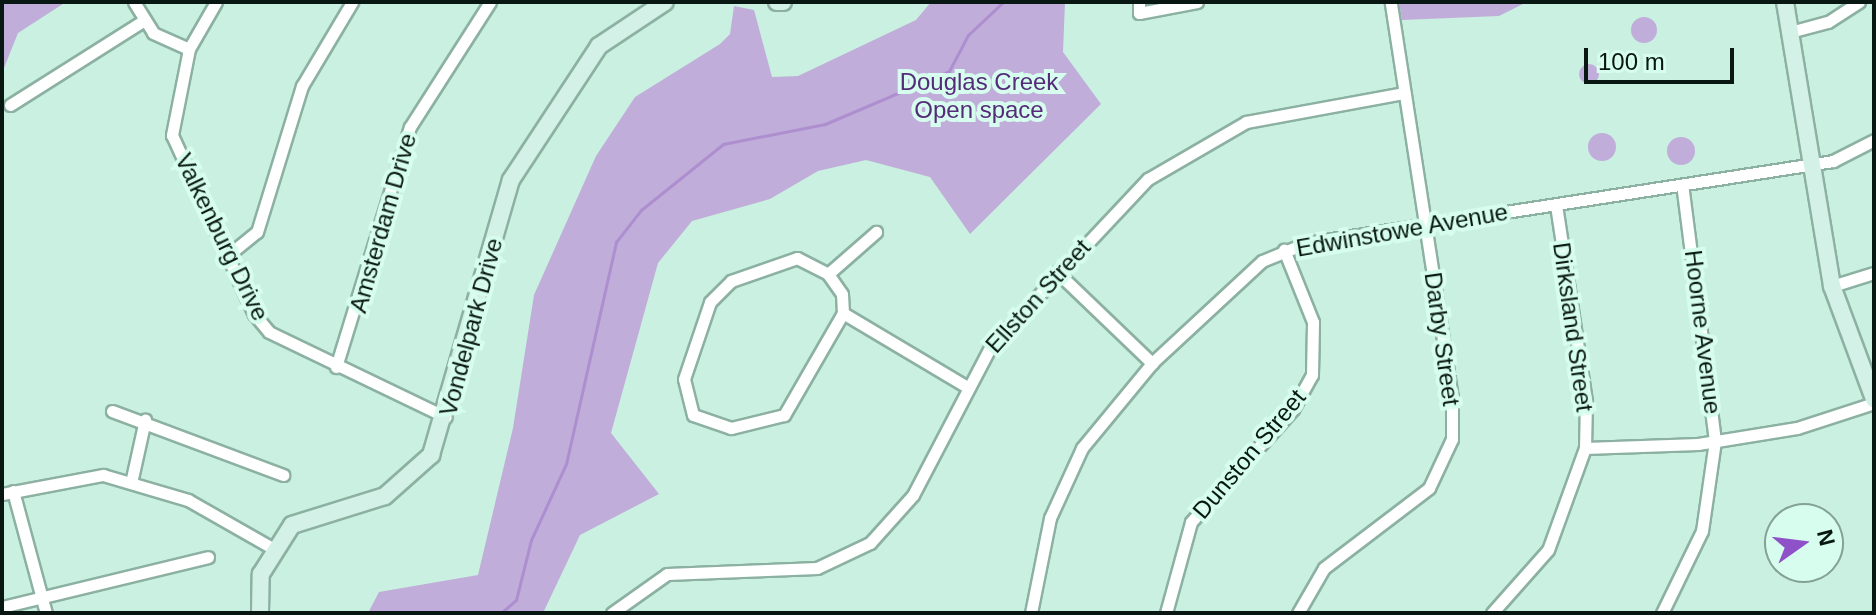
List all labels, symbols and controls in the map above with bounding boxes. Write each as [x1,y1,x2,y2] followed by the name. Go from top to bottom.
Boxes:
[1588,32,1738,82] scale bar
[1598,48,1665,75] text: 100 m
[900,68,1058,124] park label: Douglas Creek Open space
[344,130,422,316] street label: Amsterdam Drive
[169,149,275,325] street label: Valkenburg Drive
[1293,197,1511,263] street label: Edwinstowe Avenue
[980,233,1096,359] street label: Ellston Street
[433,235,509,419] street label: Vondelpark Drive
[1547,240,1599,414] street label: Dirksland Street
[1679,248,1727,416] street label: Hoorne Avenue
[1418,270,1466,408] street label: Darby Street
[1187,383,1311,525] street label: Dunston Street
[1764,503,1844,583] north arrow
[1812,527,1840,548] text: N

